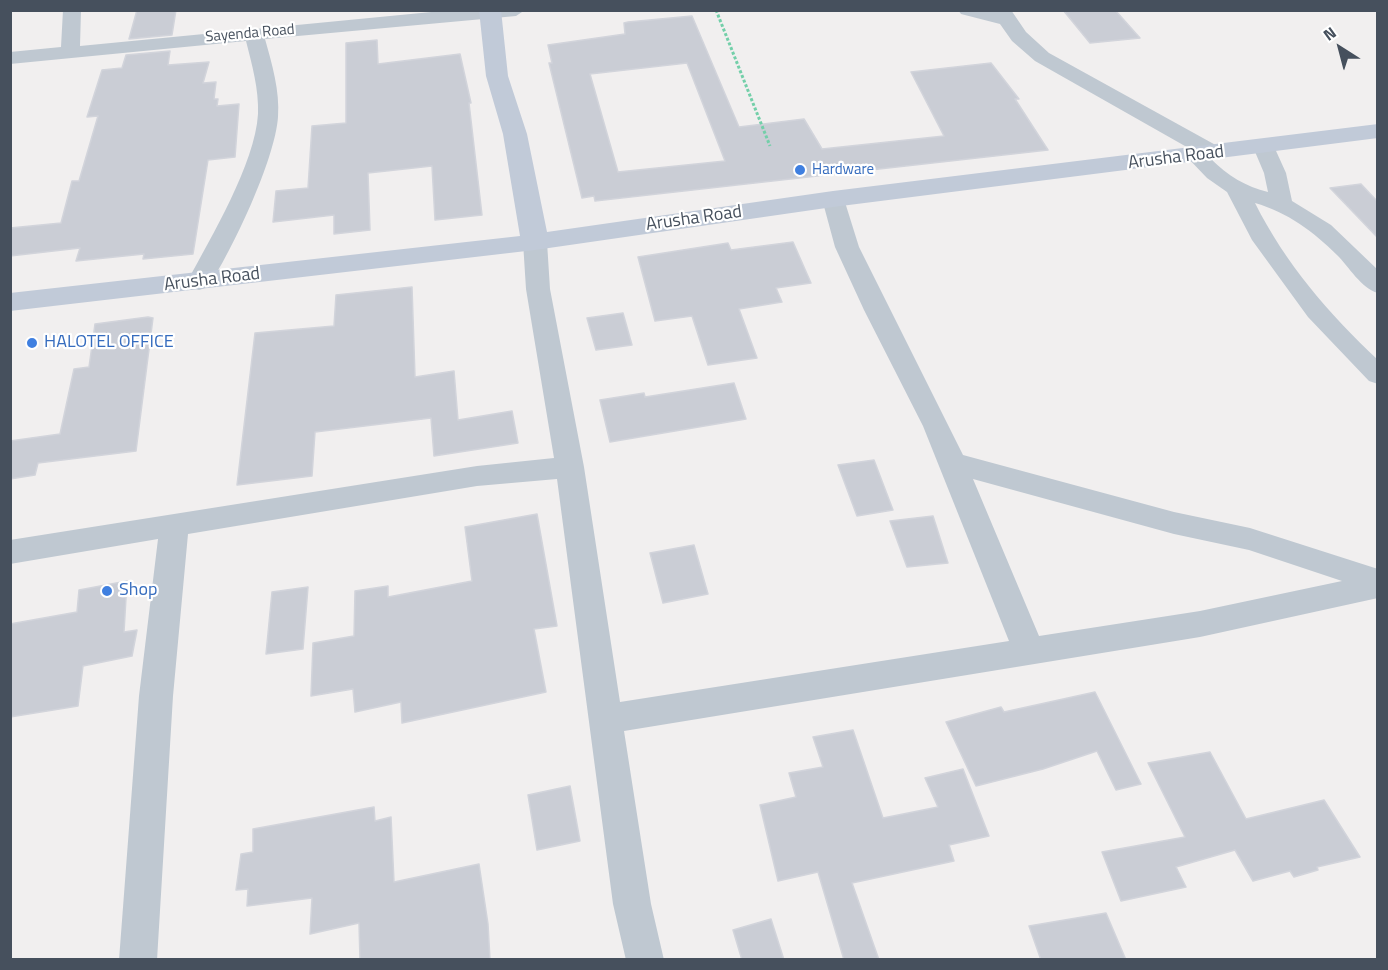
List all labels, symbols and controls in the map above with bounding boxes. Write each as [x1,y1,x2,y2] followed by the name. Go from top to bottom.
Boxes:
[1310,18,1370,78] north arrow
[1318,20,1341,46] text: N
[205,21,295,47] street label: Sayenda Road
[1127,141,1225,175] street label: Arusha Road
[812,161,874,179] place label: Hardware
[793,163,807,177] marker: Hardware
[645,202,743,236] street label: Arusha Road
[163,263,261,297] street label: Arusha Road
[44,332,174,354] place label: HALOTEL OFFICE
[25,336,39,350] marker: HALOTEL OFFICE
[119,580,157,602] place label: Shop
[100,584,114,598] marker: Shop

